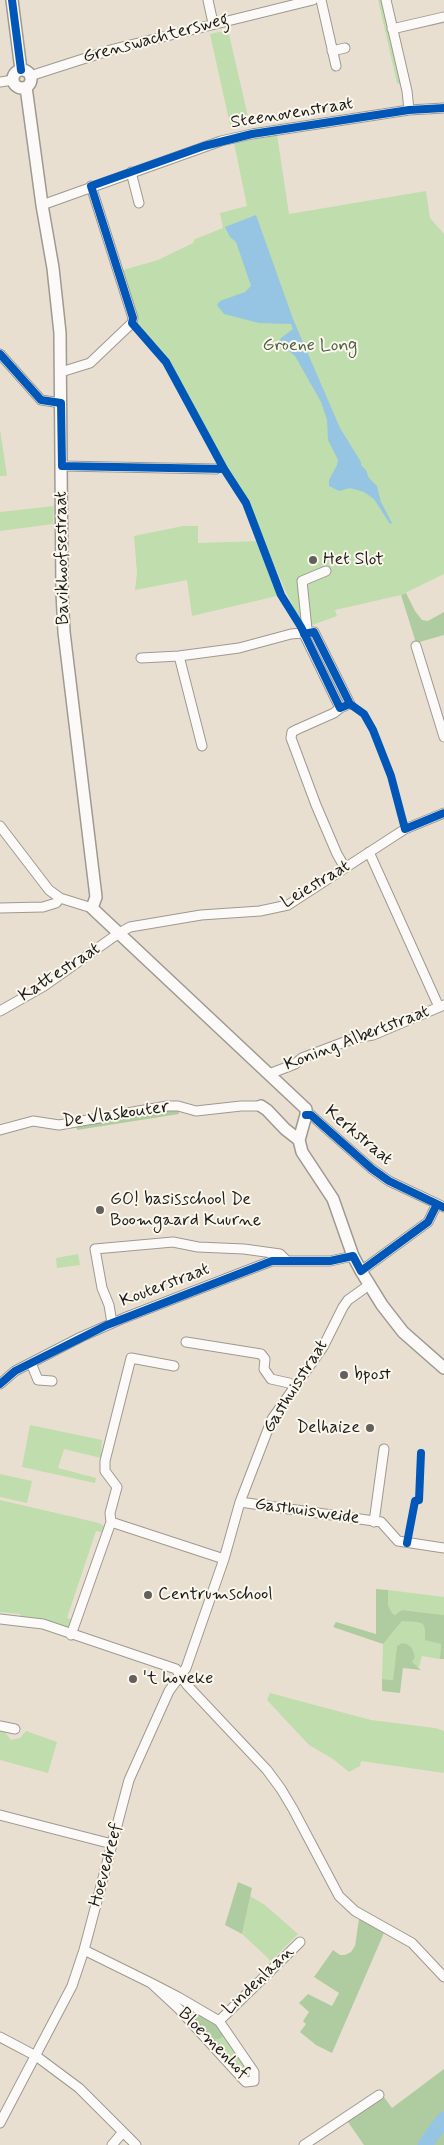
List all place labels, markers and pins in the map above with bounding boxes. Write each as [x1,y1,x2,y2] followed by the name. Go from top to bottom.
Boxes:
[323,549,384,571] place label: Het Slot
[307,554,319,566] marker: Het Slot
[110,1189,261,1232] place label: GO! basisschool De Boomgaard Kuurne
[94,1204,106,1216] marker: GO! basisschool De Boomgaard Kuurne
[354,1364,391,1386] place label: bpost
[338,1369,350,1381] marker: bpost
[296,1417,360,1439] place label: Delhaize
[364,1422,376,1434] marker: Delhaize
[158,1584,273,1606] place label: Centrumschool
[142,1589,154,1601] marker: Centrumschool
[143,1668,213,1690] place label: 't hoveke
[127,1673,139,1685] marker: 't hoveke

